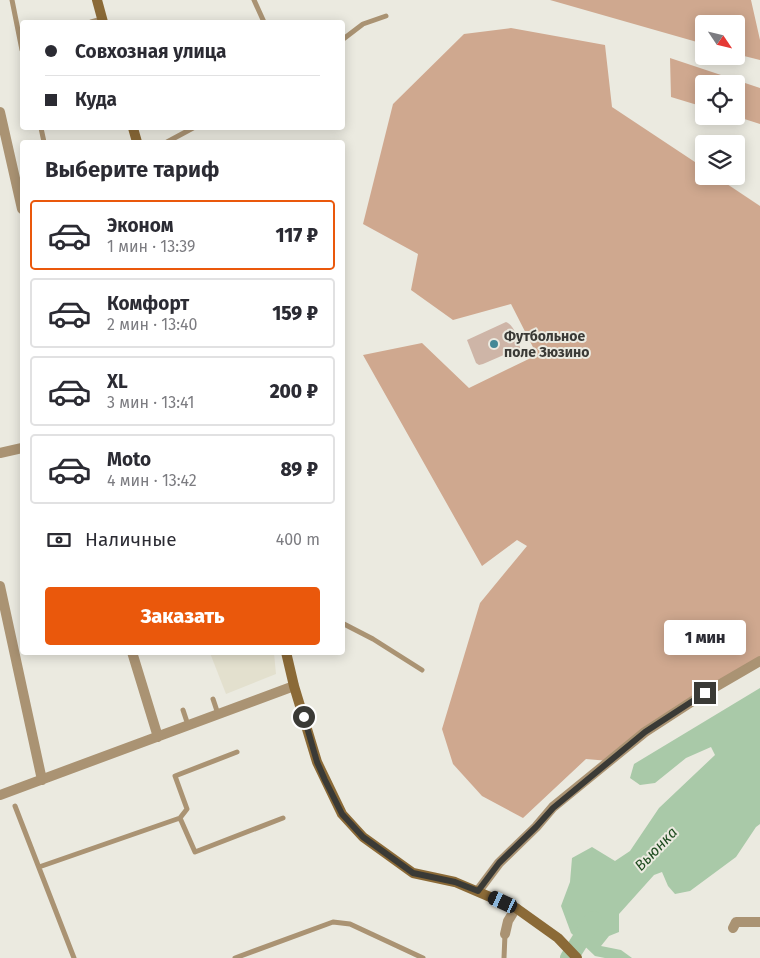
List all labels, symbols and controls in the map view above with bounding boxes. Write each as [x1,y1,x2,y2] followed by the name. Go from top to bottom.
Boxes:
[695,15,745,65] north arrow
[695,15,745,185] map controls
[75,40,226,63] text: Совхозная улица
[695,75,745,125] button: locate
[75,88,117,111] text: Куда
[695,135,745,185] button: layers
[45,156,220,183] text: Выберите тариф
[47,213,92,258] icon: car
[107,214,174,237] text: Эконом
[276,224,318,247] text: 117 ₽
[107,237,195,256] text: 1 мин · 13:39
[47,291,92,336] icon: car
[107,292,189,315] text: Комфорт
[272,302,318,325] text: 159 ₽
[107,315,197,334] text: 2 мин · 13:40
[504,328,589,361] place label: Футбольное поле Зюзино
[488,338,500,350] marker: Футбольное поле Зюзино
[47,369,92,414] icon: car
[107,370,128,393] text: XL
[270,380,318,403] text: 200 ₽
[107,393,195,412] text: 3 мин · 13:41
[47,447,92,492] icon: car
[107,448,151,471] text: Moto
[280,458,318,481] text: 89 ₽
[107,471,197,490] text: 4 мин · 13:42
[45,526,73,554] icon: cash
[85,528,177,551] text: Наличные
[276,530,320,549] text: 400 m
[45,587,320,645] button: Заказать
[664,620,746,656] callout: 1 мин
[685,628,725,647] text: 1 мин
[694,682,716,704] route end
[293,706,315,728] route start
[631,823,681,875] water label: Вьюнка
[486,889,519,915] car

